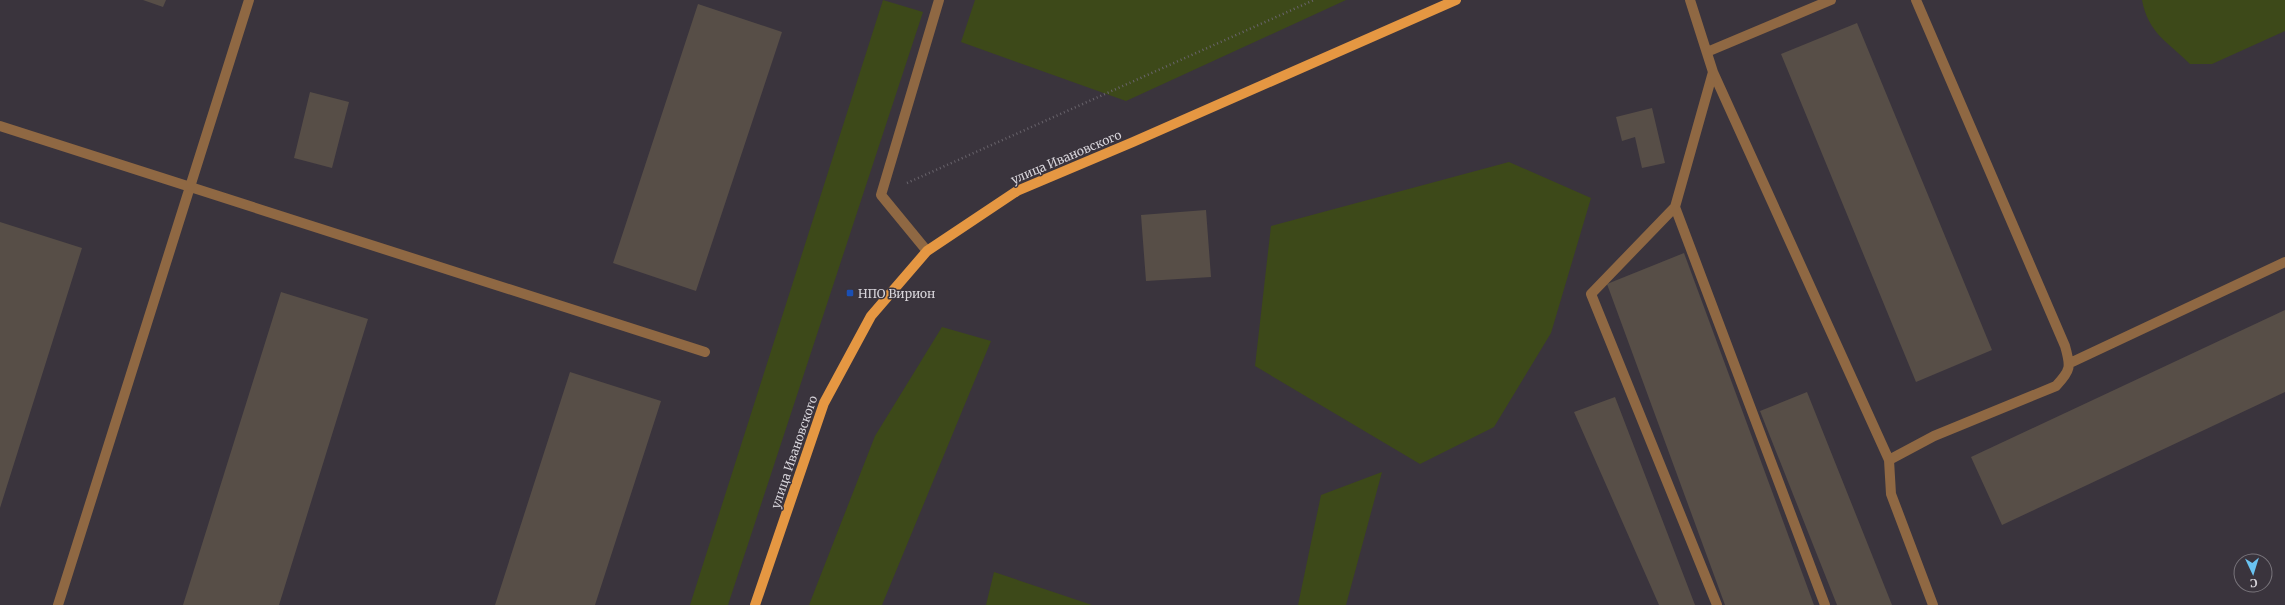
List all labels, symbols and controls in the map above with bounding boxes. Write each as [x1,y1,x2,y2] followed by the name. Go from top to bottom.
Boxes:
[1008,127,1124,187] street label: улица Ивановского
[858,286,935,301] place label: НПО Вирион
[845,288,855,298] marker: НПО Вирион
[768,393,820,511] street label: улица Ивановского
[2233,553,2273,593] north arrow
[2250,576,2258,590] text: С

